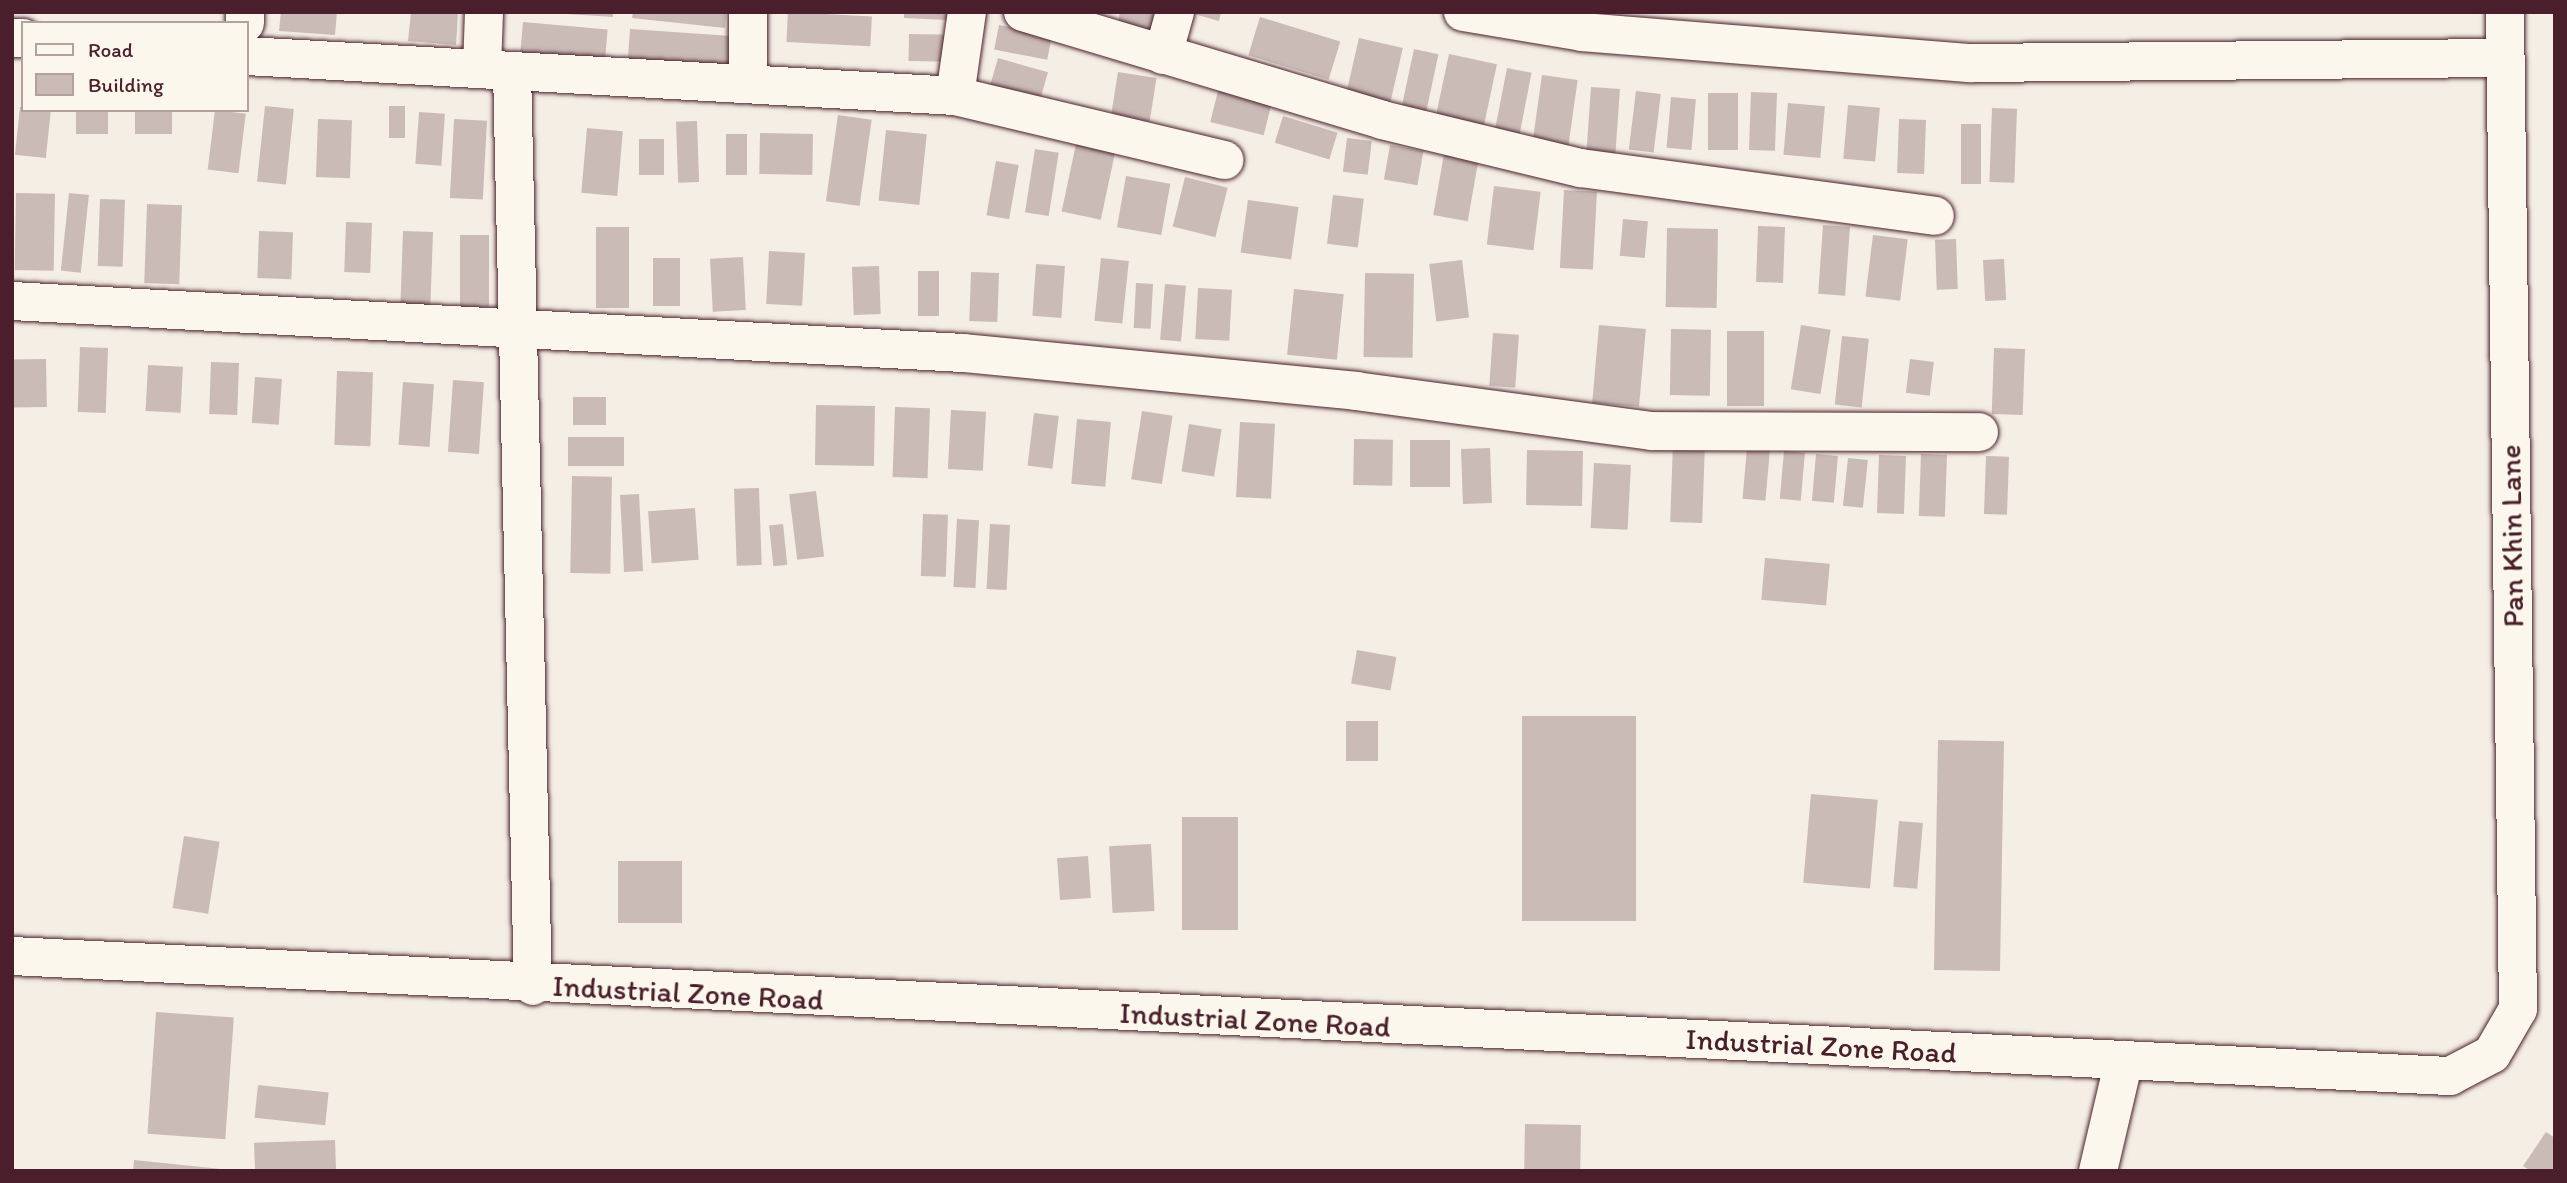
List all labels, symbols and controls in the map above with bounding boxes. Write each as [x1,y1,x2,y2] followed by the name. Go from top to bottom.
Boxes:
[21,21,248,112] legend
[88,37,133,62] text: Road
[88,72,164,97] text: Building
[2492,444,2532,628] street label: Pan Khin Lane
[552,968,824,1018] street label: Industrial Zone Road
[1119,995,1391,1045] street label: Industrial Zone Road
[1685,1021,1957,1071] street label: Industrial Zone Road

